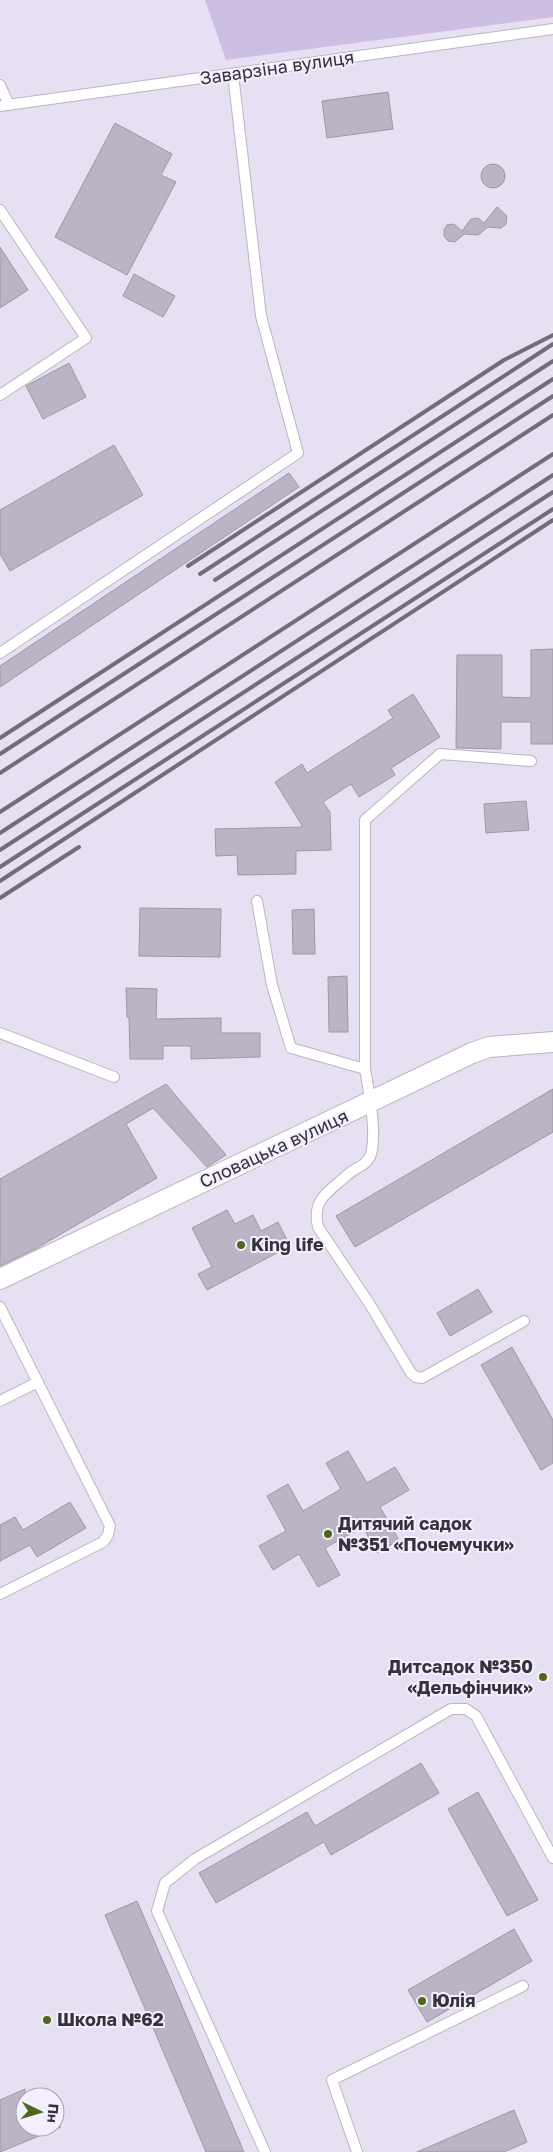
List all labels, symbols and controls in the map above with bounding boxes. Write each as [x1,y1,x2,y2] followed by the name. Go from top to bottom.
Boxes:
[198,45,355,89] street label: Заварзіна вулиця
[196,1104,351,1192] street label: Словацька вулиця
[251,1233,324,1255] place label: King life
[235,1239,247,1251] marker: King life
[338,1512,514,1555] place label: Дитячий садок №351 «Почемучки»
[322,1528,334,1540] marker: Дитячий садок №351 «Почемучки»
[388,1655,533,1698] place label: Дитсадок №350 «Дельфінчик»
[537,1671,549,1683] marker: Дитсадок №350 «Дельфінчик»
[432,1989,475,2011] place label: Юлія
[416,1995,428,2007] marker: Юлія
[57,2008,164,2030] place label: Школа №62
[41,2014,53,2026] marker: Школа №62
[15,2087,65,2137] north arrow
[44,2103,63,2123] text: Пн

